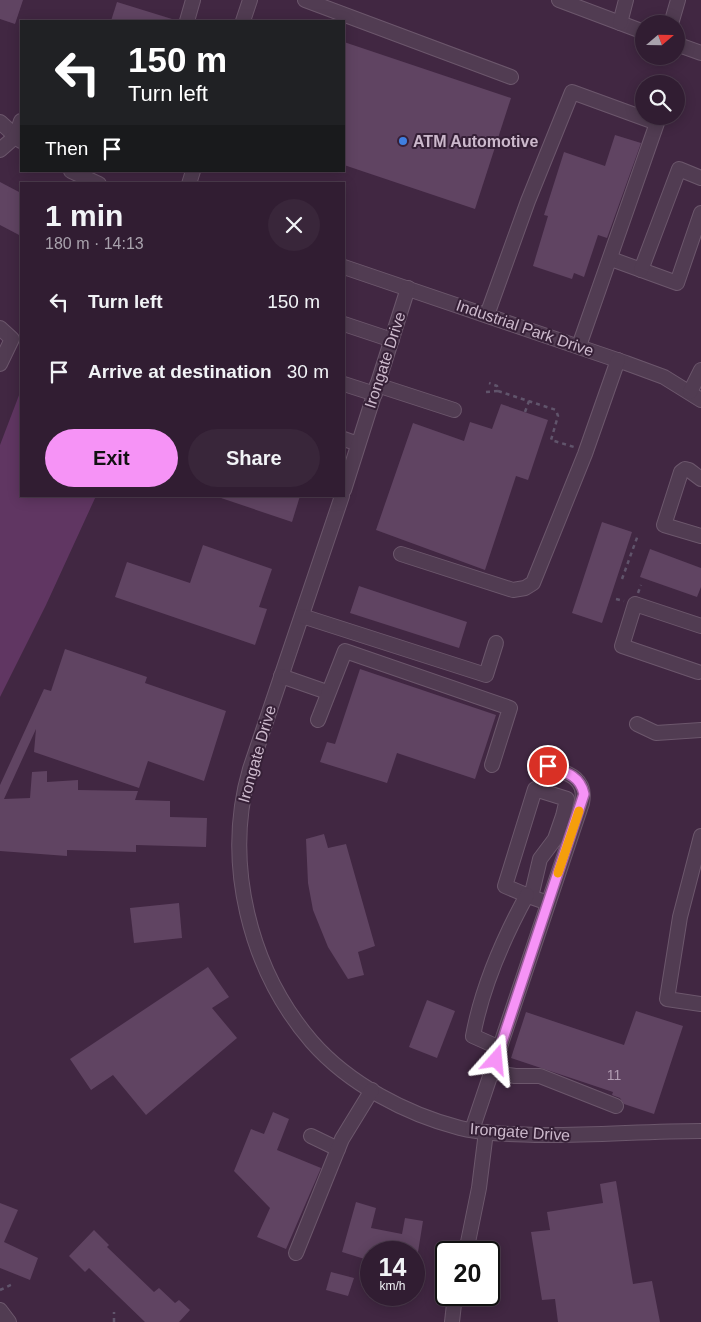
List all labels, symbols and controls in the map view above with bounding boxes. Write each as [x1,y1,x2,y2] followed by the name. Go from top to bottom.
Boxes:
[635,15,685,65] north arrow
[635,15,685,125] map controls
[45,40,110,105] icon: left
[128,40,227,79] text: 150 m
[635,75,685,125] button: search
[128,81,208,106] text: Turn left
[413,133,538,150] place label: ATM Automotive
[98,135,126,163] icon: arrive
[397,135,409,147] marker: ATM Automotive
[45,138,88,159] text: Then
[45,199,123,232] text: 1 min
[268,199,320,251] button: close
[45,235,144,252] text: 180 m · 14:13
[45,288,73,316] icon: left
[88,291,163,312] text: Turn left
[267,291,320,312] text: 150 m
[454,297,596,360] street label: Industrial Park Drive
[361,309,409,410] street label: Irongate Drive
[45,358,73,386] icon: arrive
[88,361,272,382] text: Arrive at destination
[287,361,329,382] text: 30 m
[45,429,178,487] button: Exit
[188,429,320,487] button: Share
[235,703,279,805] street label: Irongate Drive
[527,745,569,787] pin
[534,752,562,780] icon: arrive
[469,1033,521,1085] position arrow
[607,1067,621,1083] house number: 11
[469,1120,571,1144] street label: Irongate Drive
[435,1241,500,1306] speed limit sign: 20
[379,1253,406,1281] text: 14
[379,1279,406,1293] text: km/h

